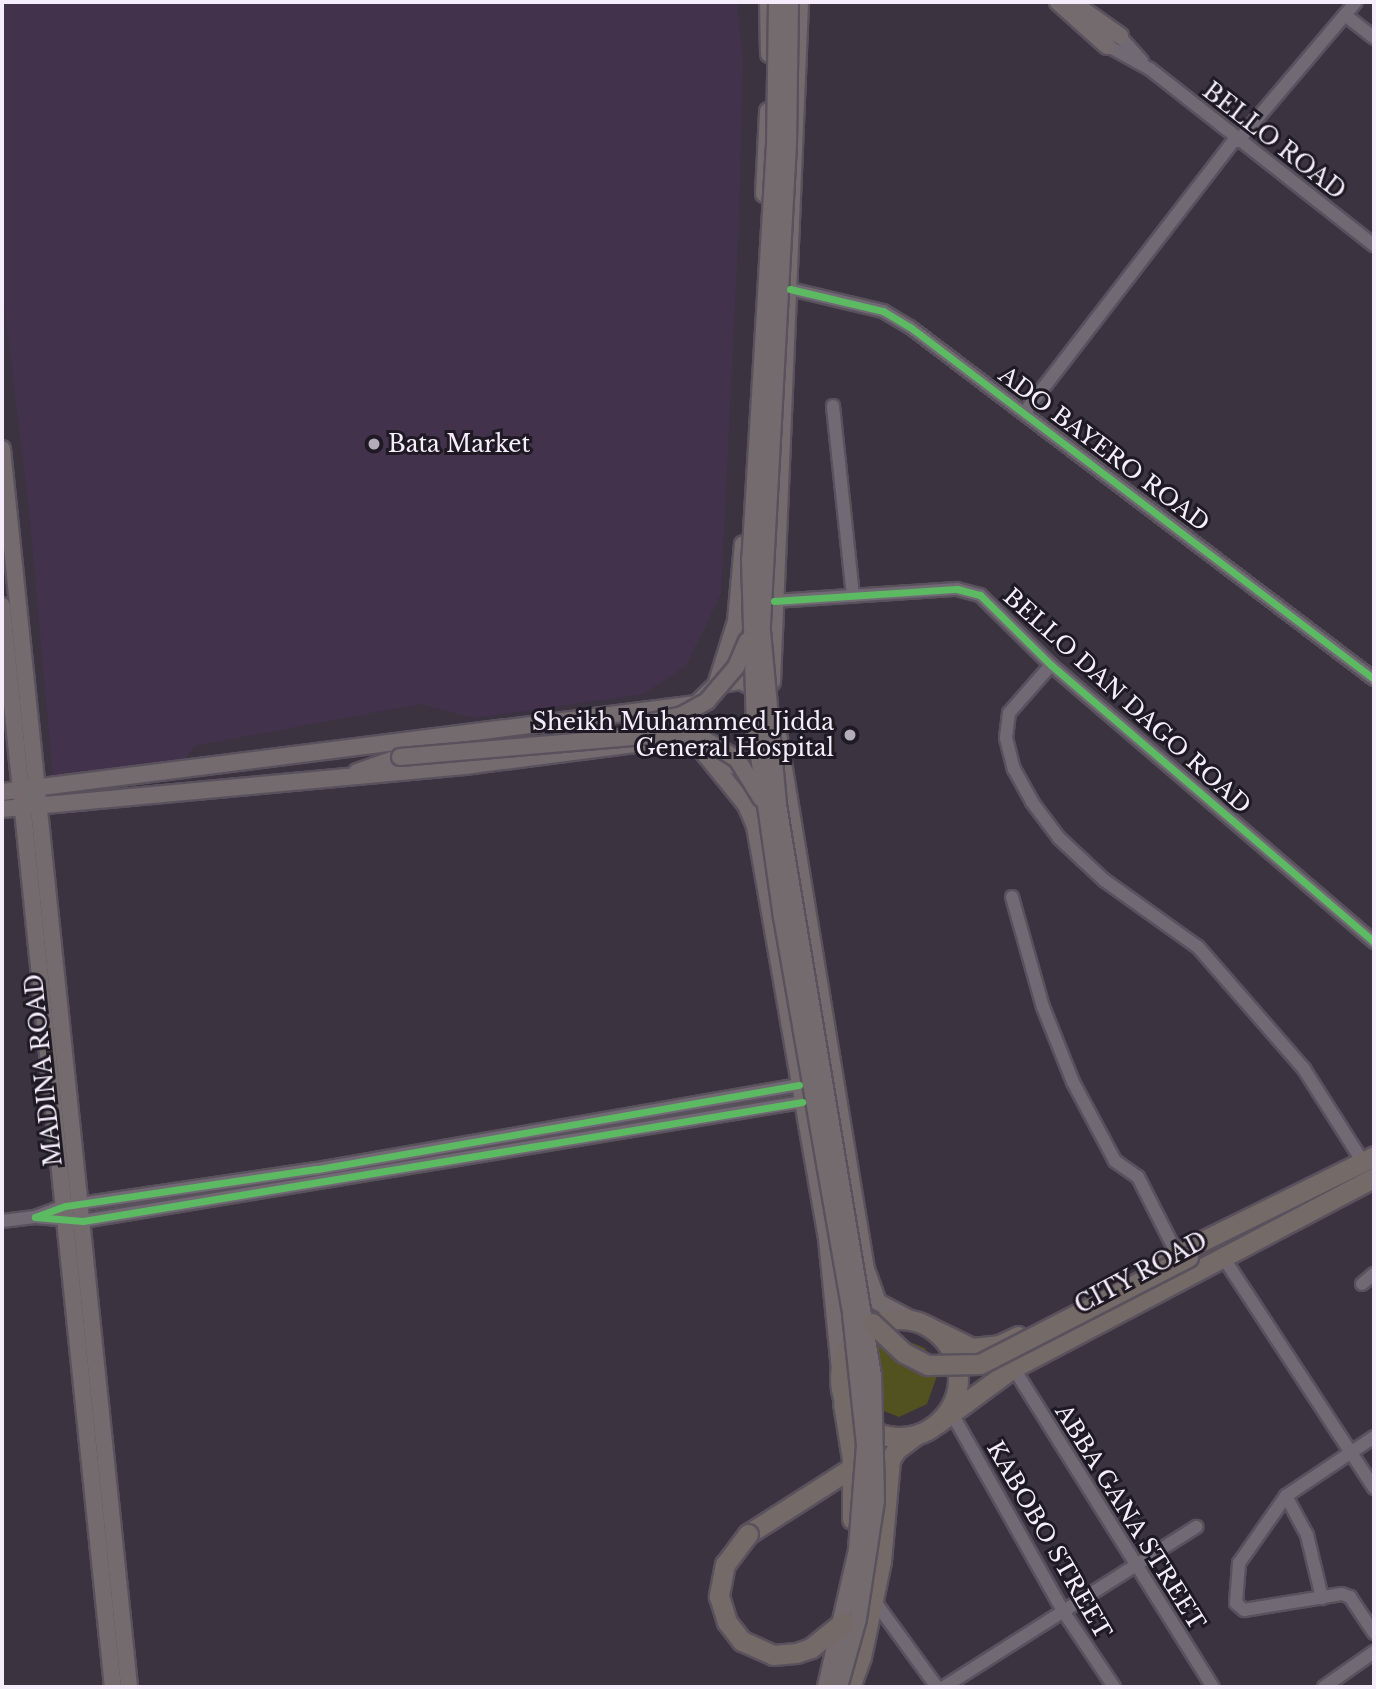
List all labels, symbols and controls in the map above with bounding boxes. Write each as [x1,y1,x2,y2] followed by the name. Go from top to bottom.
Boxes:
[1197,77,1351,205] street label: BELLO ROAD
[993,361,1215,537] street label: ADO BAYERO ROAD
[388,430,530,458] place label: Bata Market
[366,436,382,452] marker: Bata Market
[998,583,1256,819] street label: BELLO DAN DAGO ROAD
[532,708,834,762] place label: Sheikh Muhammed Jidda General Hospital
[840,725,860,745] marker: Sheikh Muhammed Jidda General Hospital
[20,972,68,1168] street label: MADINA ROAD
[1070,1226,1212,1320] street label: CITY ROAD
[1049,1398,1211,1636] street label: ABBA GANA STREET
[981,1436,1117,1644] street label: KABOBO STREET

